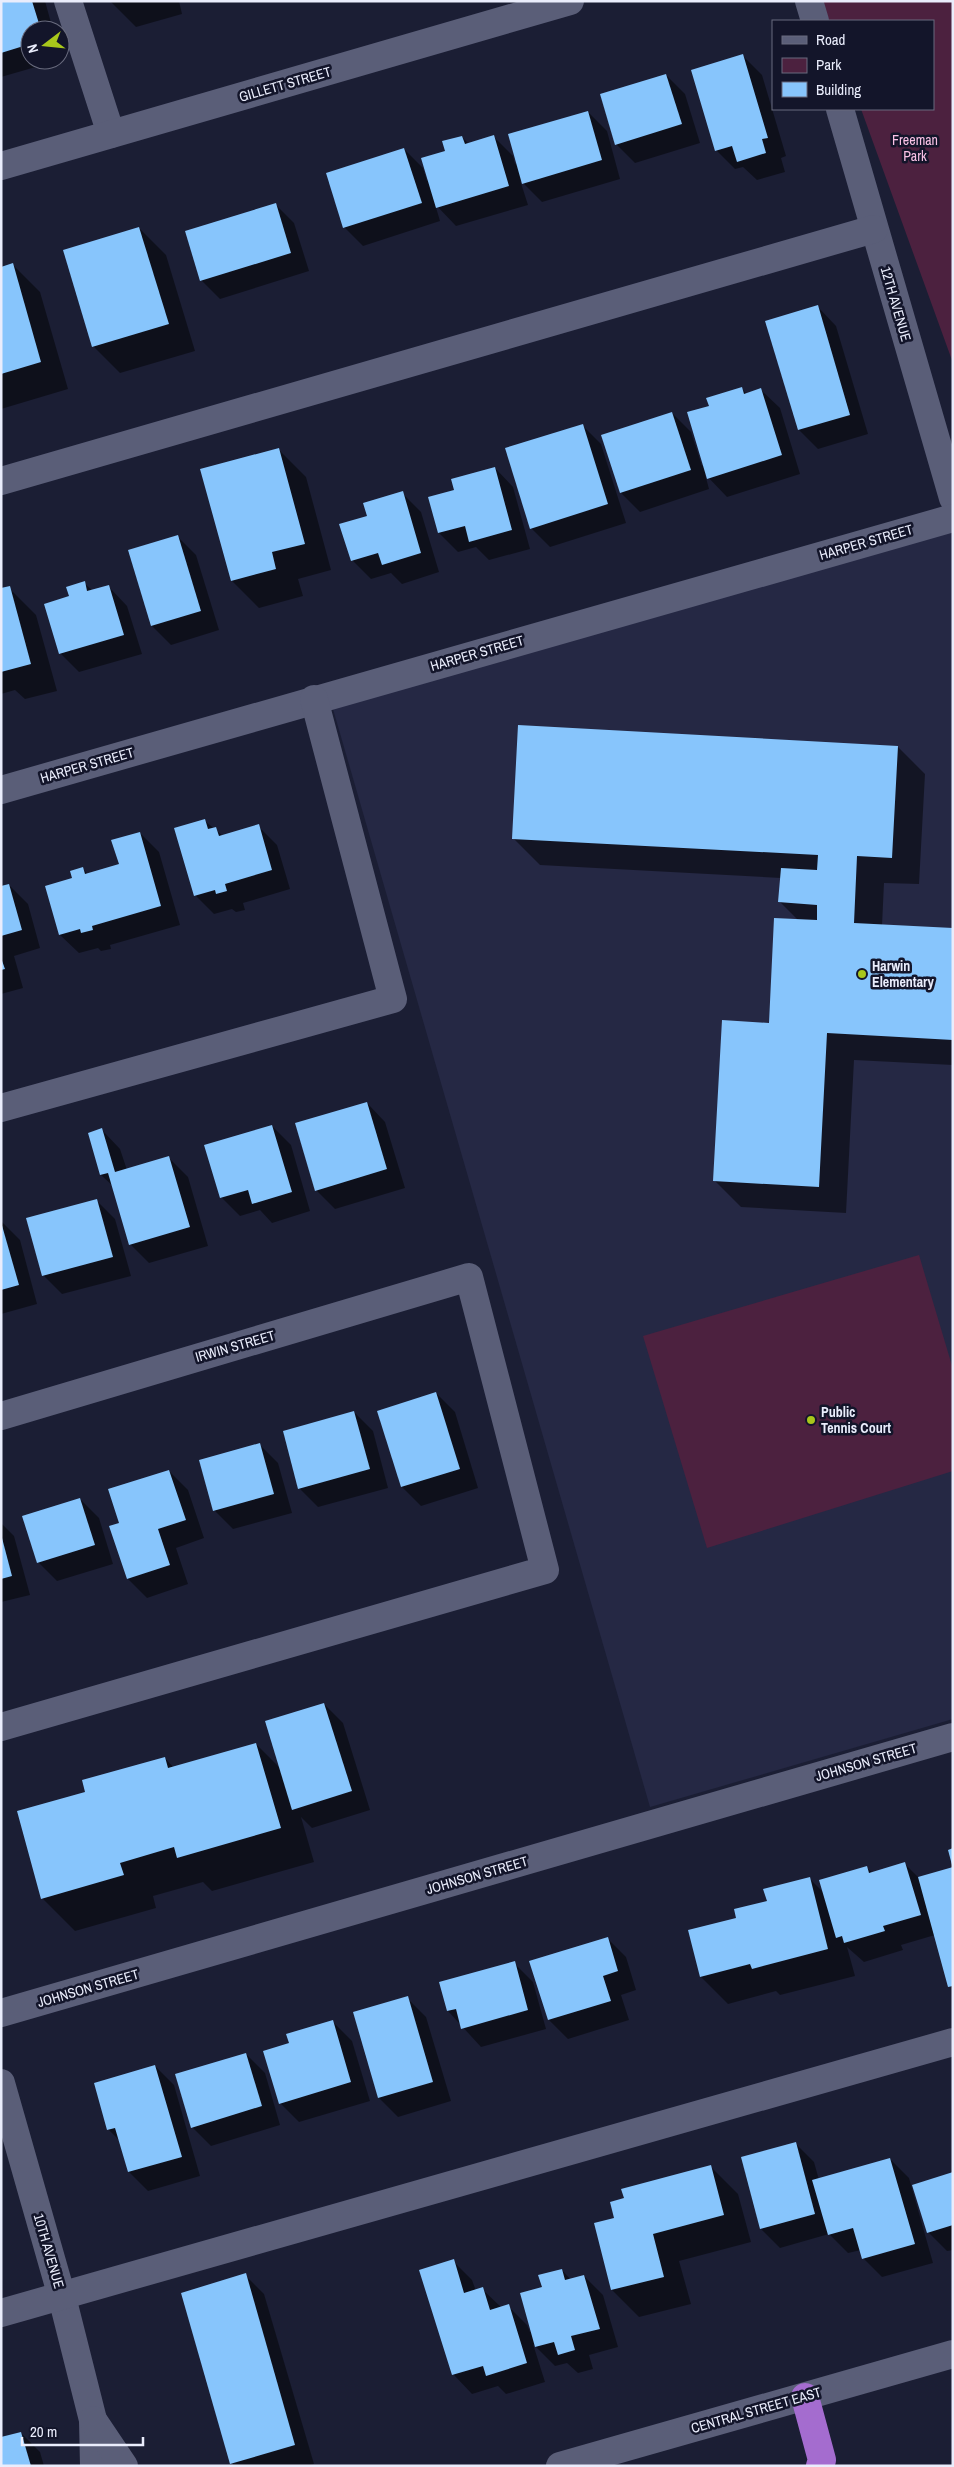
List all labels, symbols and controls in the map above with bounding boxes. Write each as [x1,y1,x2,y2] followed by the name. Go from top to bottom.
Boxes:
[20,20,70,70] north arrow
[772,20,934,110] legend
[816,29,845,50] text: Road
[23,42,42,55] text: N
[816,54,842,75] text: Park
[237,62,333,106] street label: GILLETT STREET
[816,79,861,100] text: Building
[892,131,938,165] park label: Freeman Park
[877,265,915,343] street label: 12TH AVENUE
[817,520,915,564] street label: HARPER STREET
[428,631,526,675] street label: HARPER STREET
[38,743,136,787] street label: HARPER STREET
[872,957,935,991] place label: Harwin Elementary
[856,968,868,980] marker: Harwin Elementary
[193,1326,277,1366] street label: IRWIN STREET
[821,1403,891,1437] place label: Public Tennis Court
[805,1414,817,1426] marker: Public Tennis Court
[813,1739,919,1785] street label: JOHNSON STREET
[424,1852,530,1898] street label: JOHNSON STREET
[35,1965,141,2011] street label: JOHNSON STREET
[30,2212,68,2290] street label: 10TH AVENUE
[689,2383,823,2437] street label: CENTRAL STREET EAST
[22,2414,144,2446] scale bar
[30,2421,57,2442] text: 20 m

